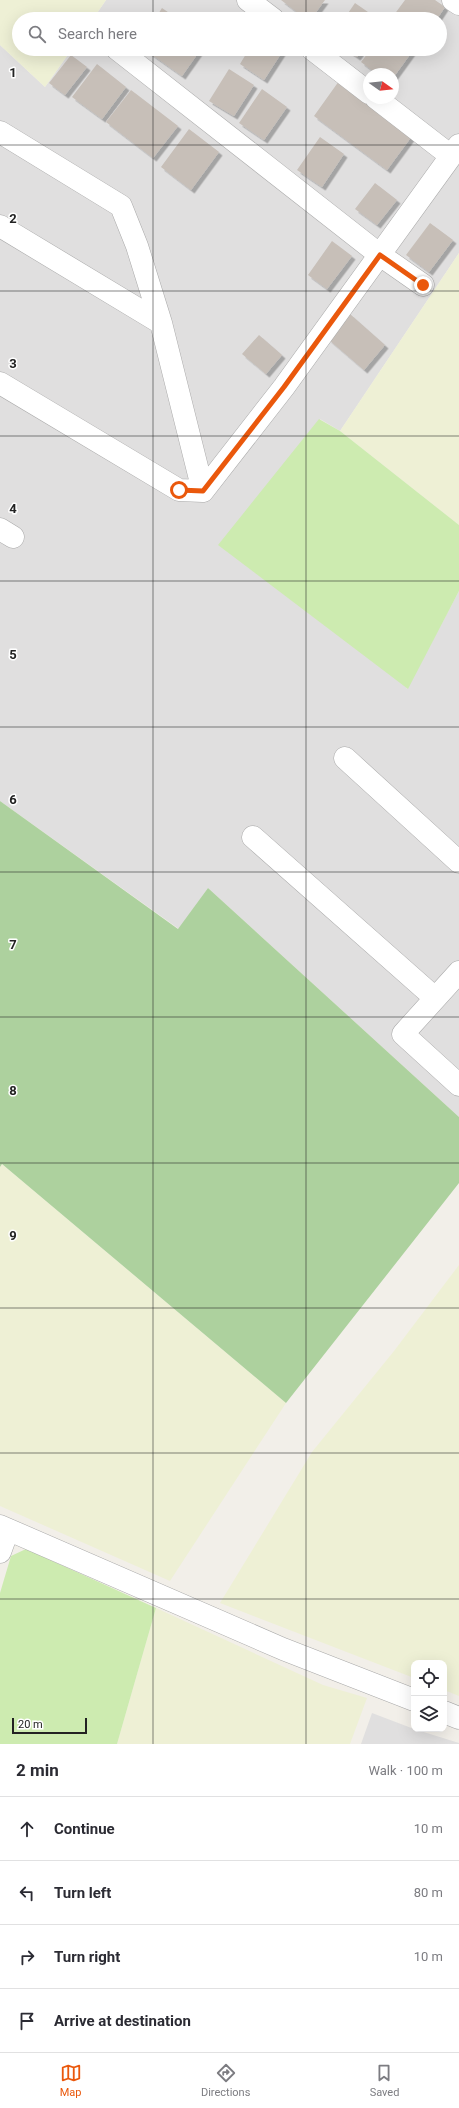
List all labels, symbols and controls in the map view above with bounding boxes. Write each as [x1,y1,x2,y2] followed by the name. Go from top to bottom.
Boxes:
[12,12,447,56] search box
[26,23,48,45] icon: search
[58,25,137,43] text: Search here
[9,65,17,80] text: 1
[363,68,399,104] north arrow
[9,211,17,226] text: 2
[414,276,432,294] route end
[9,356,17,371] text: 3
[170,481,188,499] route start
[9,501,17,516] text: 4
[9,647,17,662] text: 5
[9,792,17,807] text: 6
[9,937,17,952] text: 7
[9,1083,17,1098] text: 8
[9,1228,17,1243] text: 9
[411,1660,447,1732] map controls
[411,1660,447,1696] button: locate
[411,1696,447,1732] button: layers
[12,1716,87,1735] scale bar
[18,1718,43,1731] text: 20 m
[16,1760,59,1780] text: 2 min
[368,1763,443,1778] text: Walk · 100 m
[16,1818,38,1840] icon: ahead
[54,1820,115,1838] text: Continue
[414,1821,443,1836] text: 10 m
[16,1882,38,1904] icon: left
[54,1884,111,1902] text: Turn left
[414,1885,443,1900] text: 80 m
[16,1946,38,1968] icon: right
[54,1948,120,1966] text: Turn right
[414,1949,443,1964] text: 10 m
[16,2010,38,2032] icon: arrive
[54,2012,191,2030] text: Arrive at destination
[60,2062,82,2099] tab: Map
[201,2062,250,2099] tab: Directions
[370,2062,399,2099] tab: Saved

